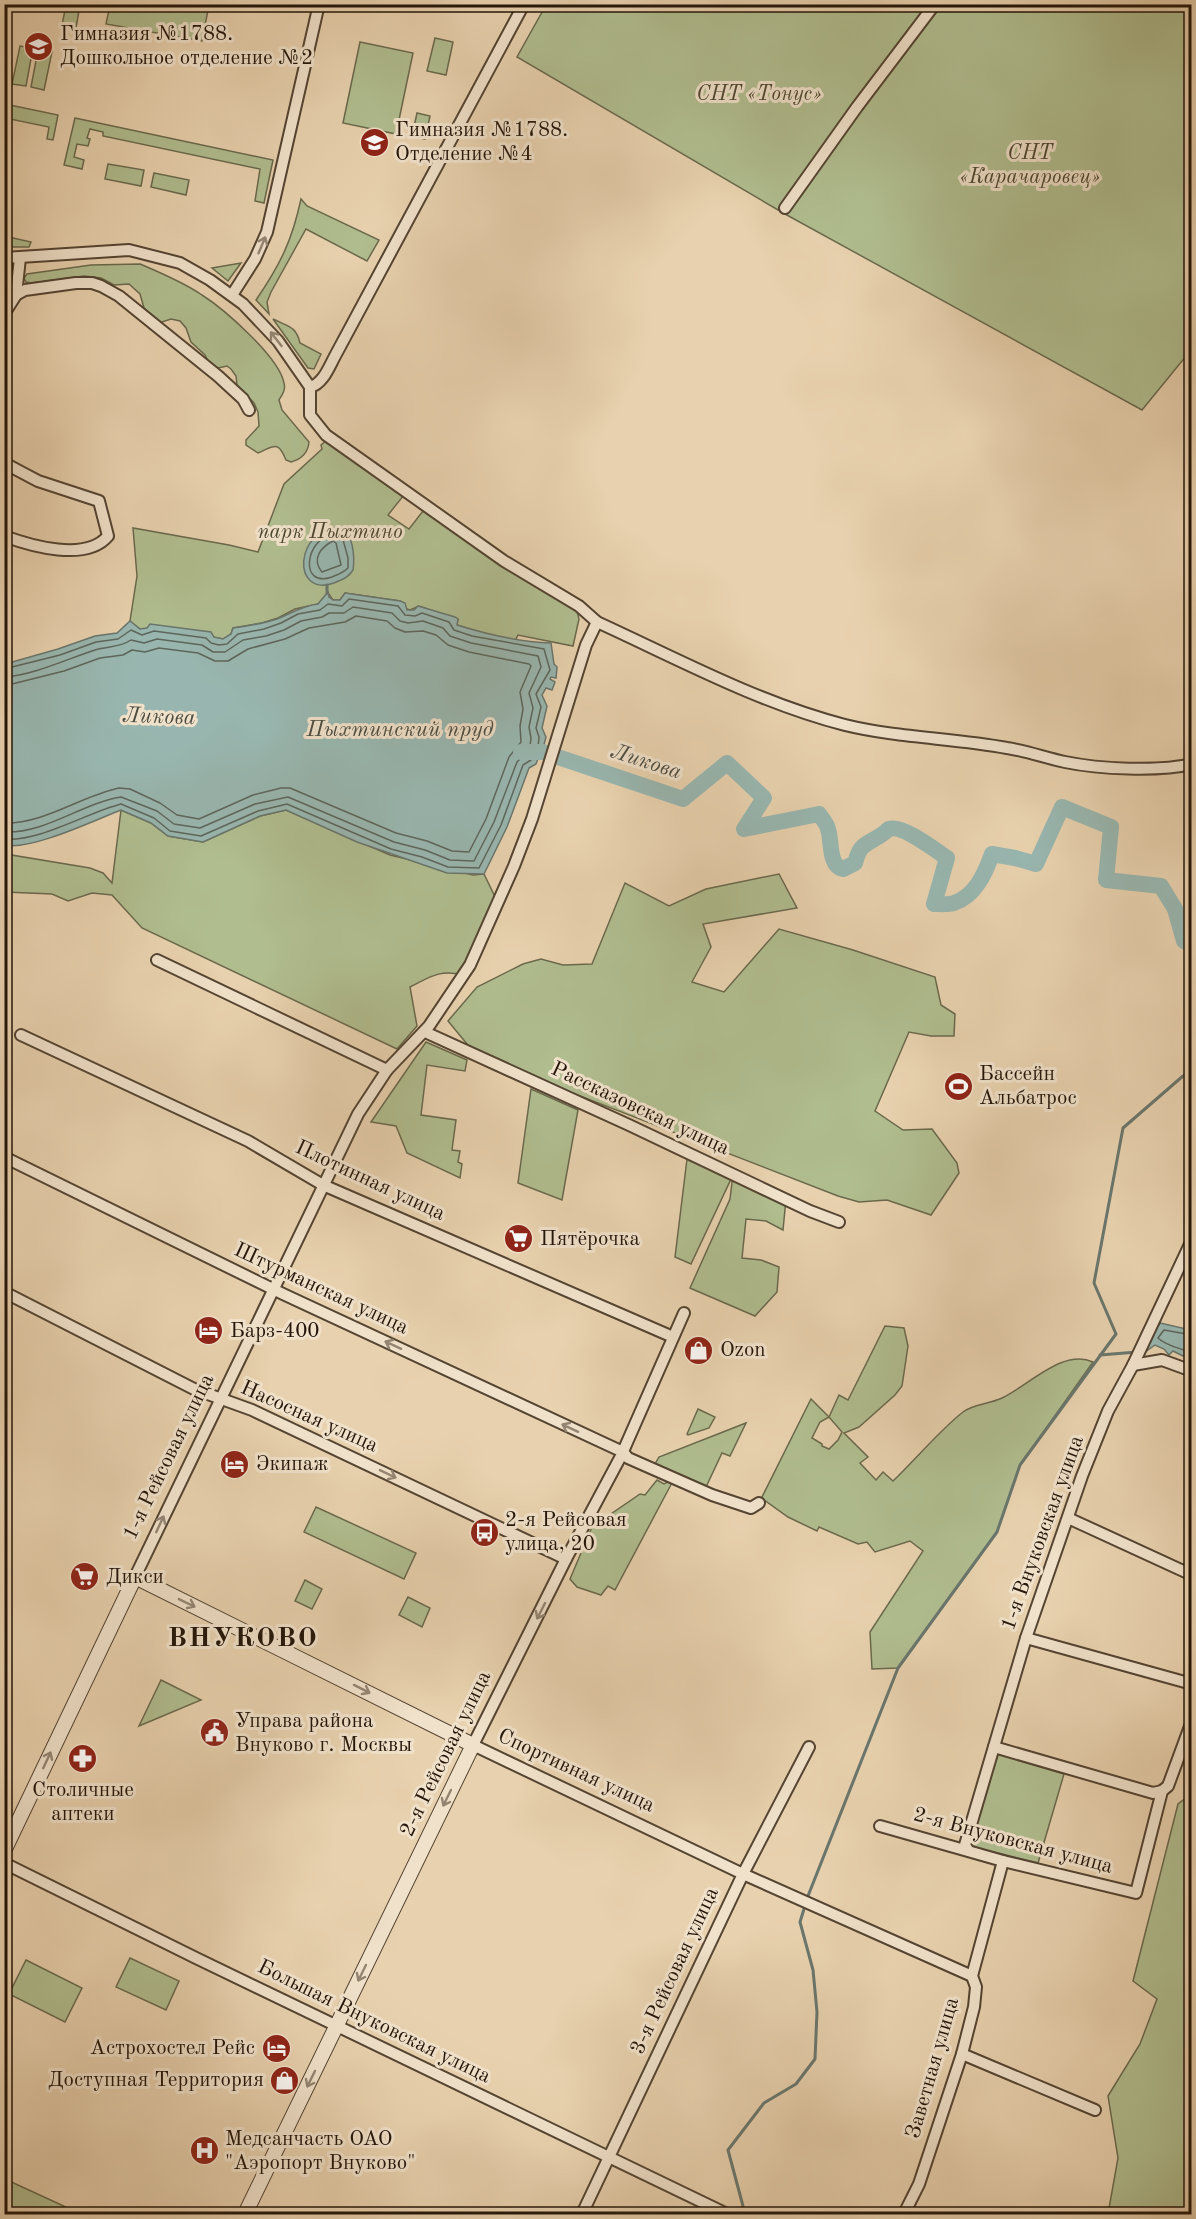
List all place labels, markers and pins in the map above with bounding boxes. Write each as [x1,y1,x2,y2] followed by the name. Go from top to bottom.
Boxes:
[60,24,313,69] place label: Гимназия №1788. Дошкольное отделение №2
[23,30,55,62] school or university icon: Гимназия №1788. Дошкольное отделение №2
[395,120,568,165] place label: Гимназия №1788. Отделение №4
[358,126,390,158] school or university icon: Гимназия №1788. Отделение №4
[979,1064,1077,1109] place label: Бассейн Альбатрос
[942,1070,974,1102] sports icon: Бассейн Альбатрос
[503,1223,535,1255] supermarket icon: Пятёрочка
[540,1229,640,1250] place label: Пятёрочка
[193,1315,225,1347] hotel icon: Барз-400
[230,1321,320,1342] place label: Барз-400
[683,1334,715,1366] shop icon: Ozon
[720,1340,766,1361] place label: Ozon
[219,1448,251,1480] hotel icon: Экипаж
[256,1454,328,1475] place label: Экипаж
[505,1510,627,1555] place label: 2-я Рейсовая улица, 20
[468,1516,500,1548] bus stop icon: 2-я Рейсовая улица, 20
[69,1561,101,1593] supermarket icon: Дикси
[106,1567,164,1588] place label: Дикси
[235,1711,412,1756] place label: Управа района Внуково г. Москвы
[198,1717,230,1749] public building icon: Управа района Внуково г. Москвы
[67,1743,99,1775] pharmacy icon: Столичные аптеки
[32,1780,134,1825] place label: Столичные аптеки
[260,2032,292,2064] hotel icon: Астрохостел Рейс
[90,2038,255,2059] place label: Астрохостел Рейс
[269,2064,301,2096] shop icon: Доступная Территория
[48,2070,264,2091] place label: Доступная Территория
[225,2129,415,2174] place label: Медсанчасть ОАО "Аэропорт Внуково"
[188,2135,220,2167] hospital icon: Медсанчасть ОАО "Аэропорт Внуково"

